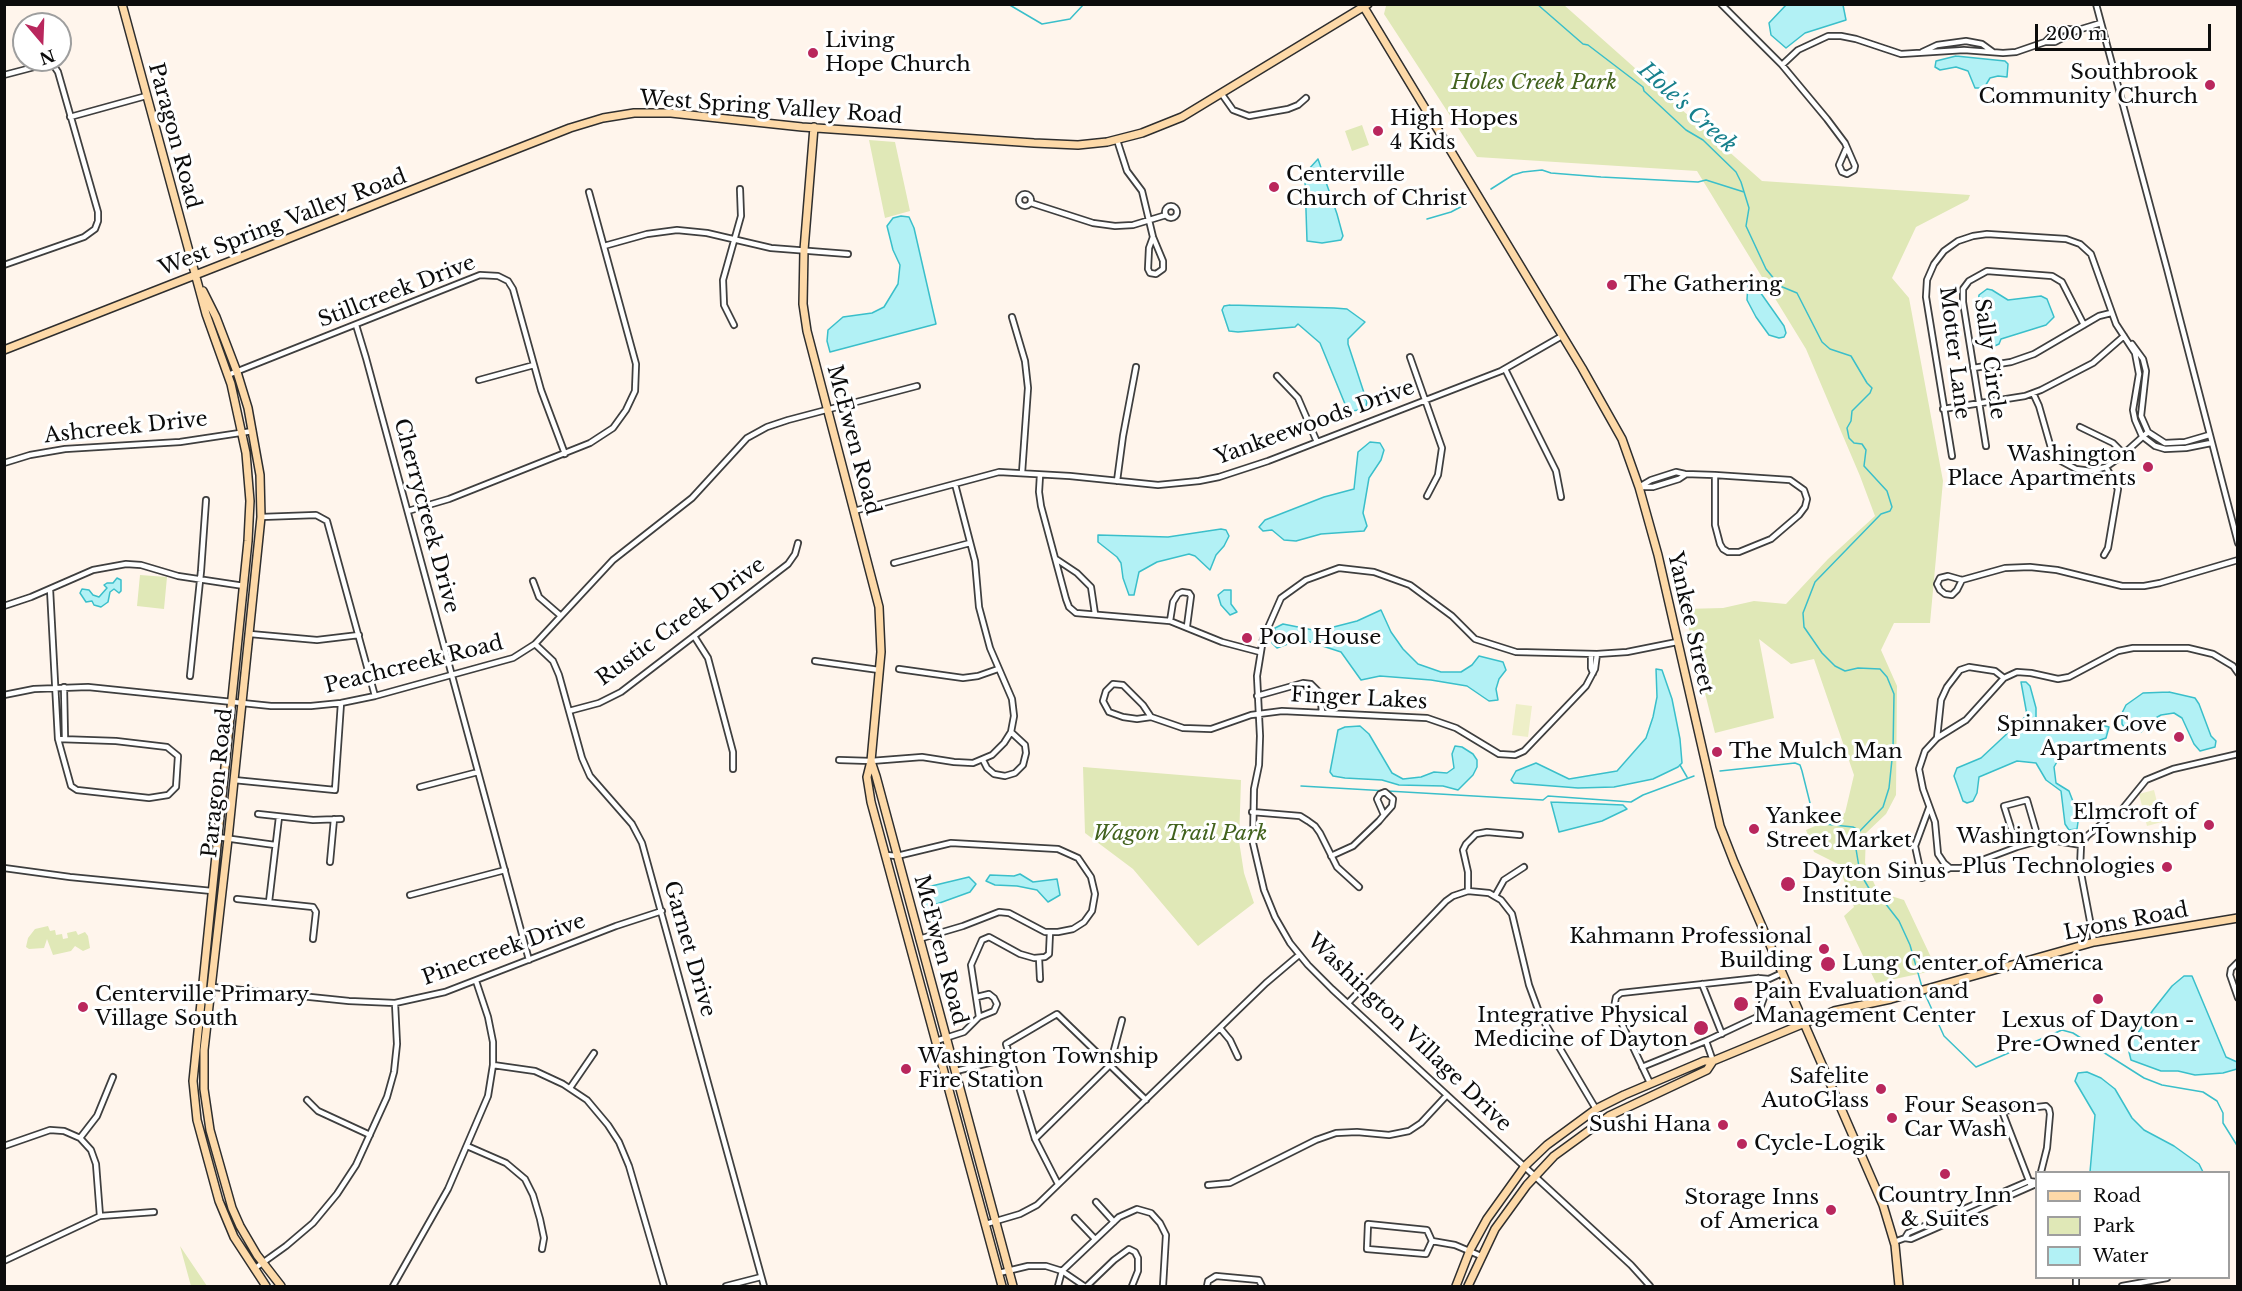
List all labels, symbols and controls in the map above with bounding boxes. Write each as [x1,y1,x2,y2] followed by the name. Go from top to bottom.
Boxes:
[12,12,72,72] north arrow
[2038,12,2214,50] scale bar
[2046,23,2107,45] text: 200 m
[825,28,971,78] place label: Living Hope Church
[37,45,58,69] text: N
[806,46,820,60] marker: Living Hope Church
[1632,57,1742,159] water label: Hole's Creek
[142,60,206,212] street label: Paragon Road
[1978,60,2198,110] place label: Southbrook Community Church
[1451,70,1617,96] park label: Holes Creek Park
[2203,78,2217,92] marker: Southbrook Community Church
[639,86,903,130] street label: West Spring Valley Road
[1390,106,1518,156] place label: High Hopes 4 Kids
[1371,124,1385,138] marker: High Hopes 4 Kids
[1286,162,1467,212] place label: Centerville Church of Christ
[156,164,410,282] street label: West Spring Valley Road
[1267,180,1281,194] marker: Centerville Church of Christ
[315,250,479,334] street label: Stillcreek Drive
[1624,272,1782,298] place label: The Gathering
[1605,278,1619,292] marker: The Gathering
[1933,285,1975,421] street label: Motter Lane
[1968,297,2010,421] street label: Sally Circle
[821,362,885,518] street label: McEwen Road
[1212,375,1418,471] street label: Yankeewoods Drive
[43,407,209,449] street label: Ashcreek Drive
[388,416,464,616] street label: Cherrycreek Drive
[1947,442,2136,492] place label: Washington Place Apartments
[2141,460,2155,474] marker: Washington Place Apartments
[1661,550,1719,696] street label: Yankee Street
[592,552,770,692] street label: Rustic Creek Drive
[1259,625,1381,651] place label: Pool House
[322,631,506,699] street label: Peachcreek Road
[1240,631,1254,645] marker: Pool House
[1290,683,1428,715] street label: Finger Lakes
[198,707,238,859] street label: Paragon Road
[1997,712,2167,762] place label: Spinnaker Cove Apartments
[2172,730,2186,744] marker: Spinnaker Cove Apartments
[1729,739,1902,765] place label: The Mulch Man
[1710,745,1724,759] marker: The Mulch Man
[1957,800,2197,850] place label: Elmcroft of Washington Township
[1766,804,1912,854] place label: Yankee Street Market
[2202,818,2216,832] marker: Elmcroft of Washington Township
[1093,821,1267,847] park label: Wagon Trail Park
[1747,822,1761,836] marker: Yankee Street Market
[1962,854,2155,880] place label: Plus Technologies
[1802,859,1946,909] place label: Dayton Sinus Institute
[2160,860,2174,874] marker: Plus Technologies
[908,872,972,1028] street label: McEwen Road
[1779,875,1797,893] marker: Dayton Sinus Institute
[658,878,720,1020] street label: Garnet Drive
[2062,898,2190,946] street label: Lyons Road
[419,909,589,991] street label: Pinecreek Drive
[1569,924,1812,974] place label: Kahmann Professional Building
[1302,929,1516,1137] street label: Washington Village Drive
[1817,942,1831,956] marker: Kahmann Professional Building
[1842,951,2103,977] place label: Lung Center of America
[1819,955,1837,973] marker: Lung Center of America
[1754,979,1975,1029] place label: Pain Evaluation and Management Center
[95,982,309,1032] place label: Centerville Primary Village South
[2091,992,2105,1006] marker: Lexus of Dayton - Pre-Owned Center
[1732,995,1750,1013] marker: Pain Evaluation and Management Center
[76,1000,90,1014] marker: Centerville Primary Village South
[1474,1003,1688,1053] place label: Integrative Physical Medicine of Dayton
[1996,1008,2200,1058] place label: Lexus of Dayton - Pre-Owned Center
[1692,1019,1710,1037] marker: Integrative Physical Medicine of Dayton
[918,1044,1158,1094] place label: Washington Township Fire Station
[899,1062,913,1076] marker: Washington Township Fire Station
[1762,1064,1869,1114] place label: Safelite AutoGlass
[1874,1082,1888,1096] marker: Safelite AutoGlass
[1904,1093,2036,1143] place label: Four Season Car Wash
[1885,1111,1899,1125] marker: Four Season Car Wash
[1589,1112,1711,1138] place label: Sushi Hana
[1716,1118,1730,1132] marker: Sushi Hana
[1754,1131,1885,1157] place label: Cycle-Logik
[1735,1137,1749,1151] marker: Cycle-Logik
[1938,1167,1952,1181] marker: Country Inn & Suites
[2035,1171,2230,1279] legend
[1878,1183,2012,1233] place label: Country Inn & Suites
[1685,1185,1819,1235] place label: Storage Inns of America
[2093,1185,2141,1207] text: Road
[1824,1203,1838,1217] marker: Storage Inns of America
[2093,1215,2135,1237] text: Park
[2093,1245,2148,1267] text: Water

